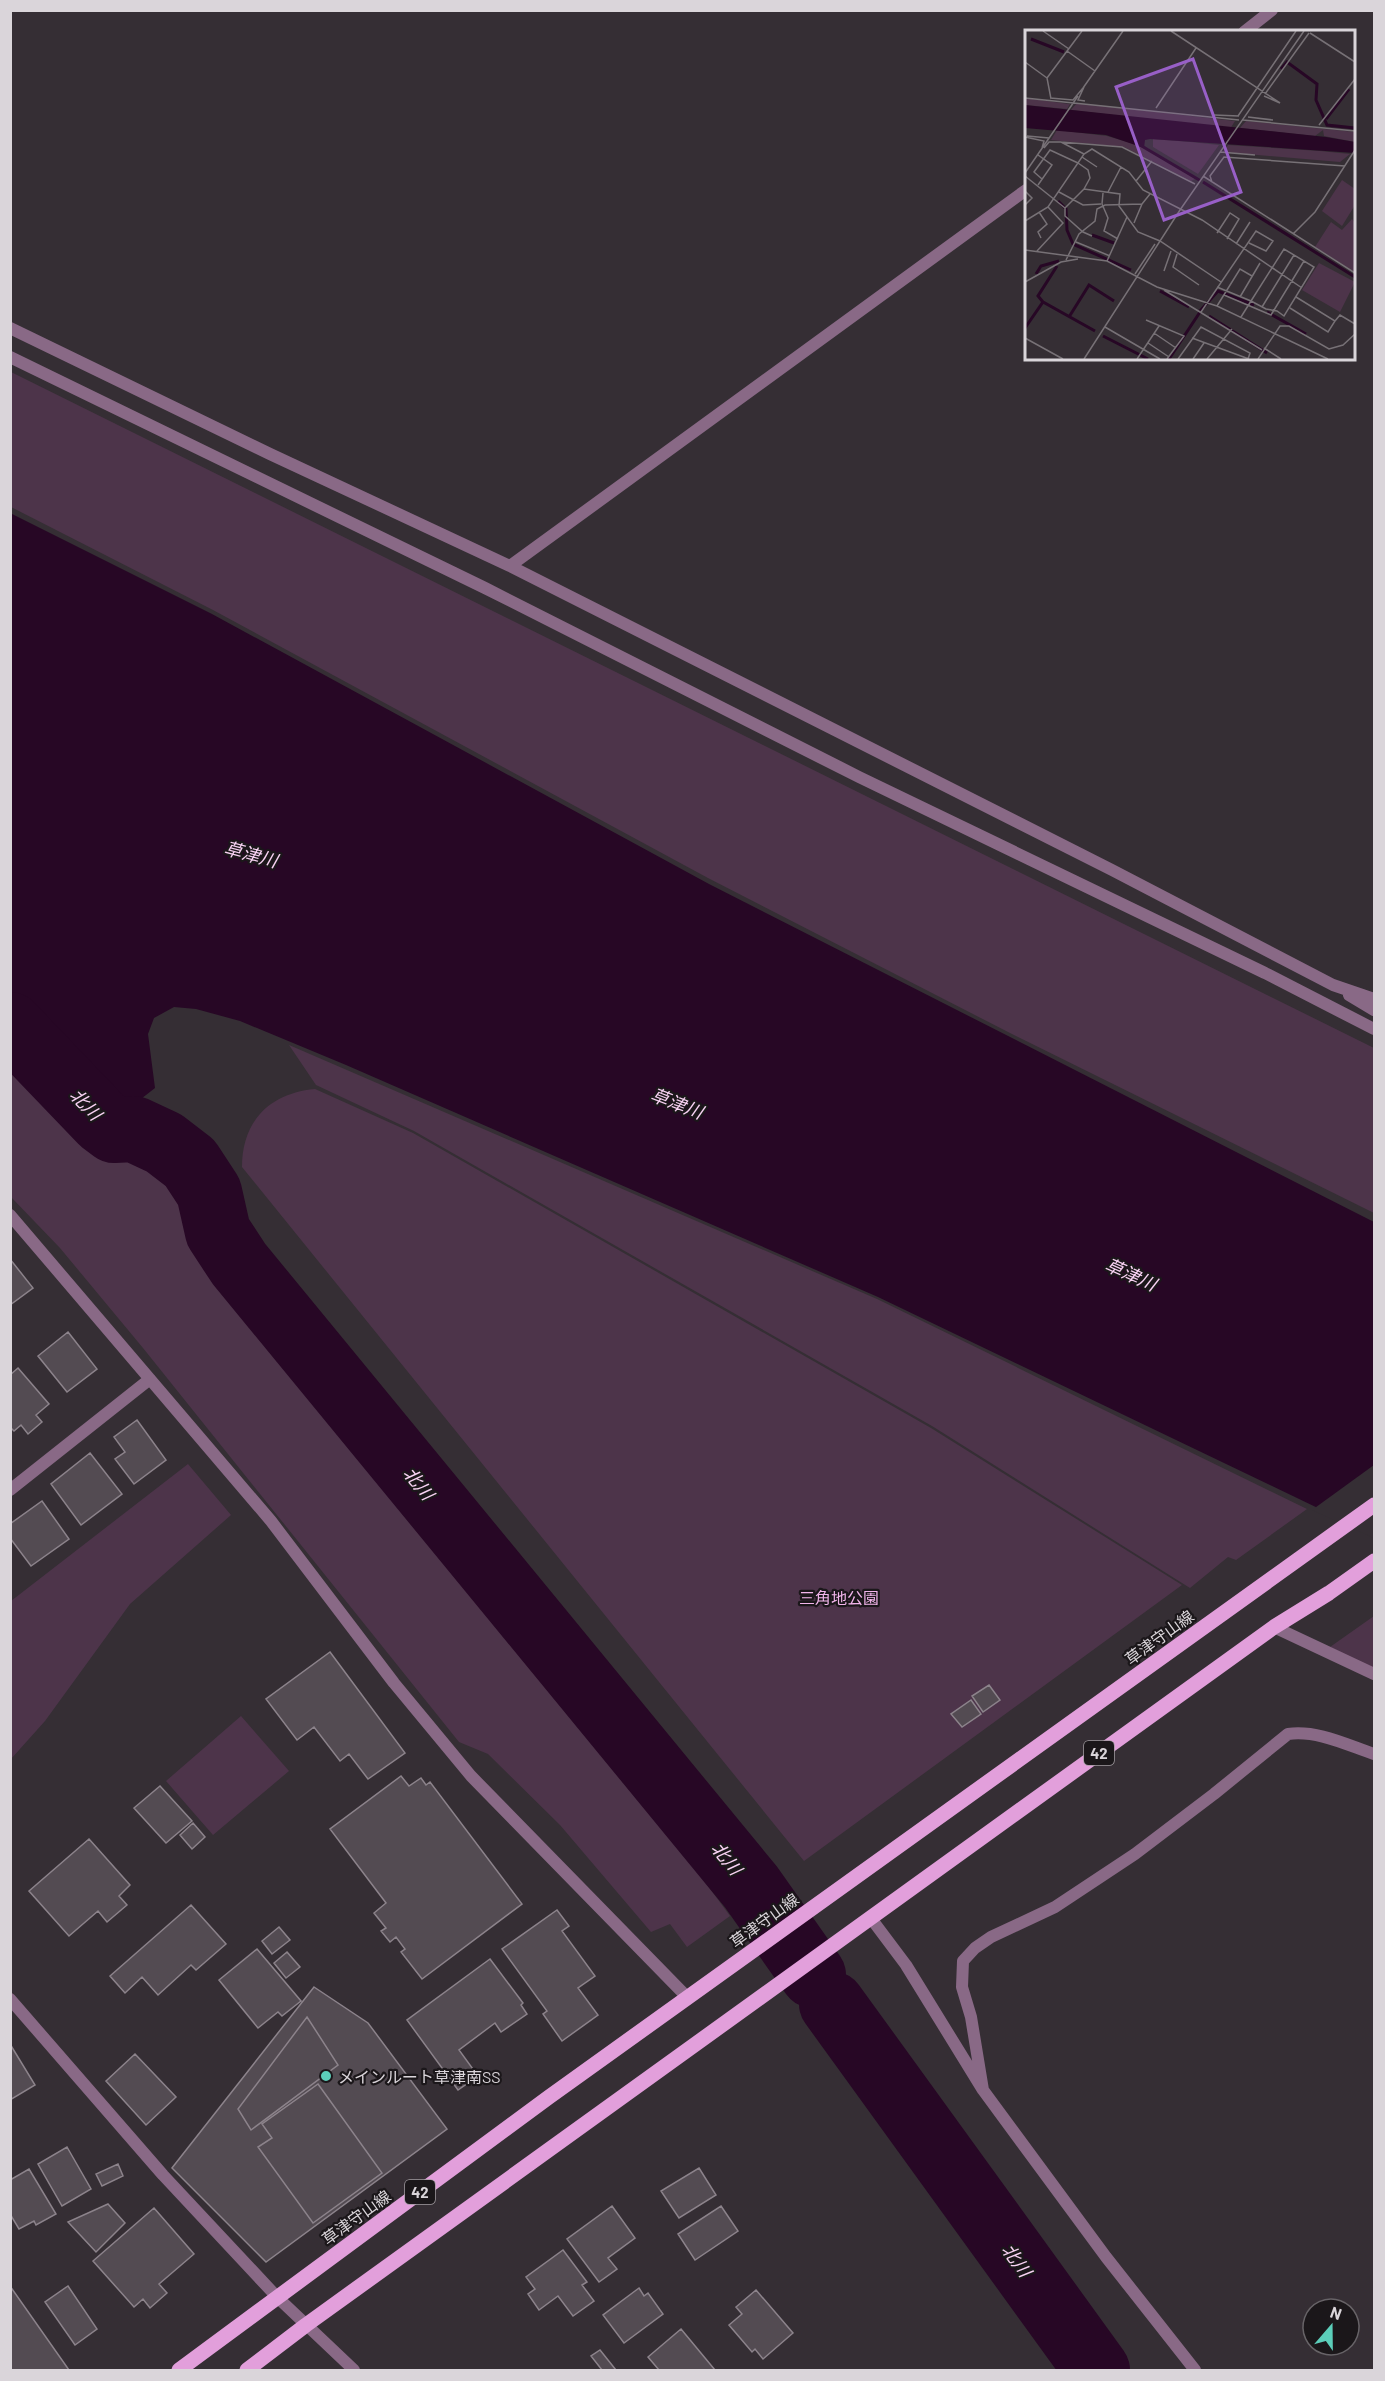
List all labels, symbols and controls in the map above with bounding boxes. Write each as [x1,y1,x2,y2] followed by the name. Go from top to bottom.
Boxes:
[1025,30,1355,360] inset map
[222,836,282,872] water label: 草津川
[66,1083,108,1126] water label: 北川
[648,1083,708,1124] water label: 草津川
[1102,1253,1162,1296] water label: 草津川
[399,1462,440,1505] water label: 北川
[799,1588,879,1607] park label: 三角地公園
[1121,1606,1197,1668] street label: 草津守山線
[1084,1741,1114,1765] road number: 42
[707,1837,748,1880] water label: 北川
[726,1889,802,1951] street label: 草津守山線
[338,2067,501,2086] place label: メインルート草津南SS
[319,2069,333,2083] marker: メインルート草津南SS
[405,2180,435,2204] road number: 42
[318,2186,394,2248] street label: 草津守山線
[998,2239,1038,2283] water label: 北川
[1301,2297,1361,2357] north arrow
[1328,2302,1345,2323] text: N

